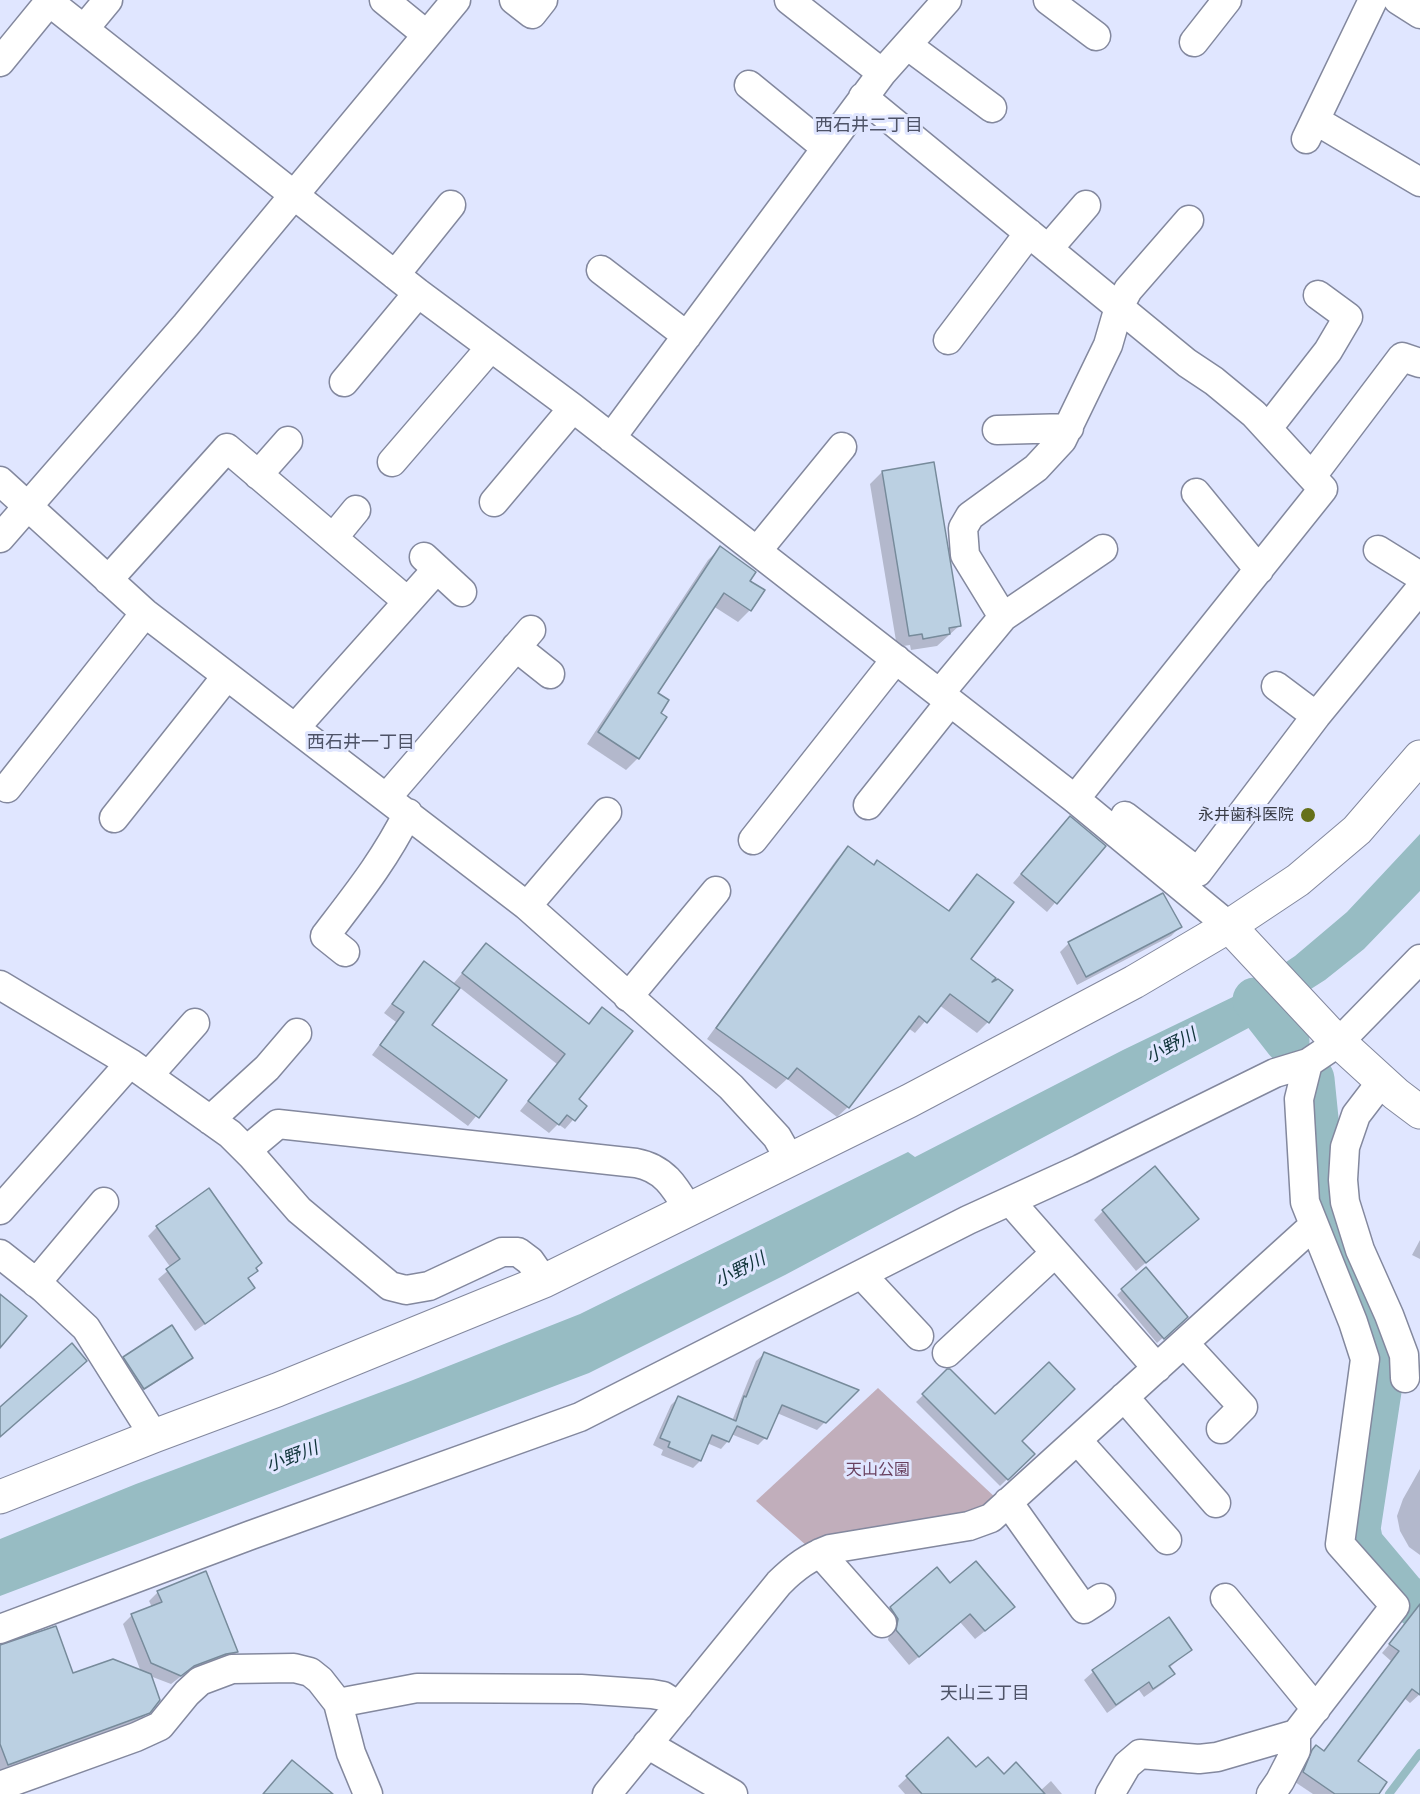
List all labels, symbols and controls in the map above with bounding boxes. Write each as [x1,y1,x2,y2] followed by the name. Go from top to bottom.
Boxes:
[815,114,923,136] district label: 西石井二丁目
[307,731,415,753] district label: 西石井一丁目
[1198,805,1294,825] place label: 永井歯科医院
[1299,806,1317,824] marker: 永井歯科医院
[1142,1024,1200,1068] water label: 小野川
[711,1248,769,1292] water label: 小野川
[263,1437,321,1477] water label: 小野川
[846,1460,910,1480] park label: 天山公園
[940,1682,1030,1704] district label: 天山三丁目

